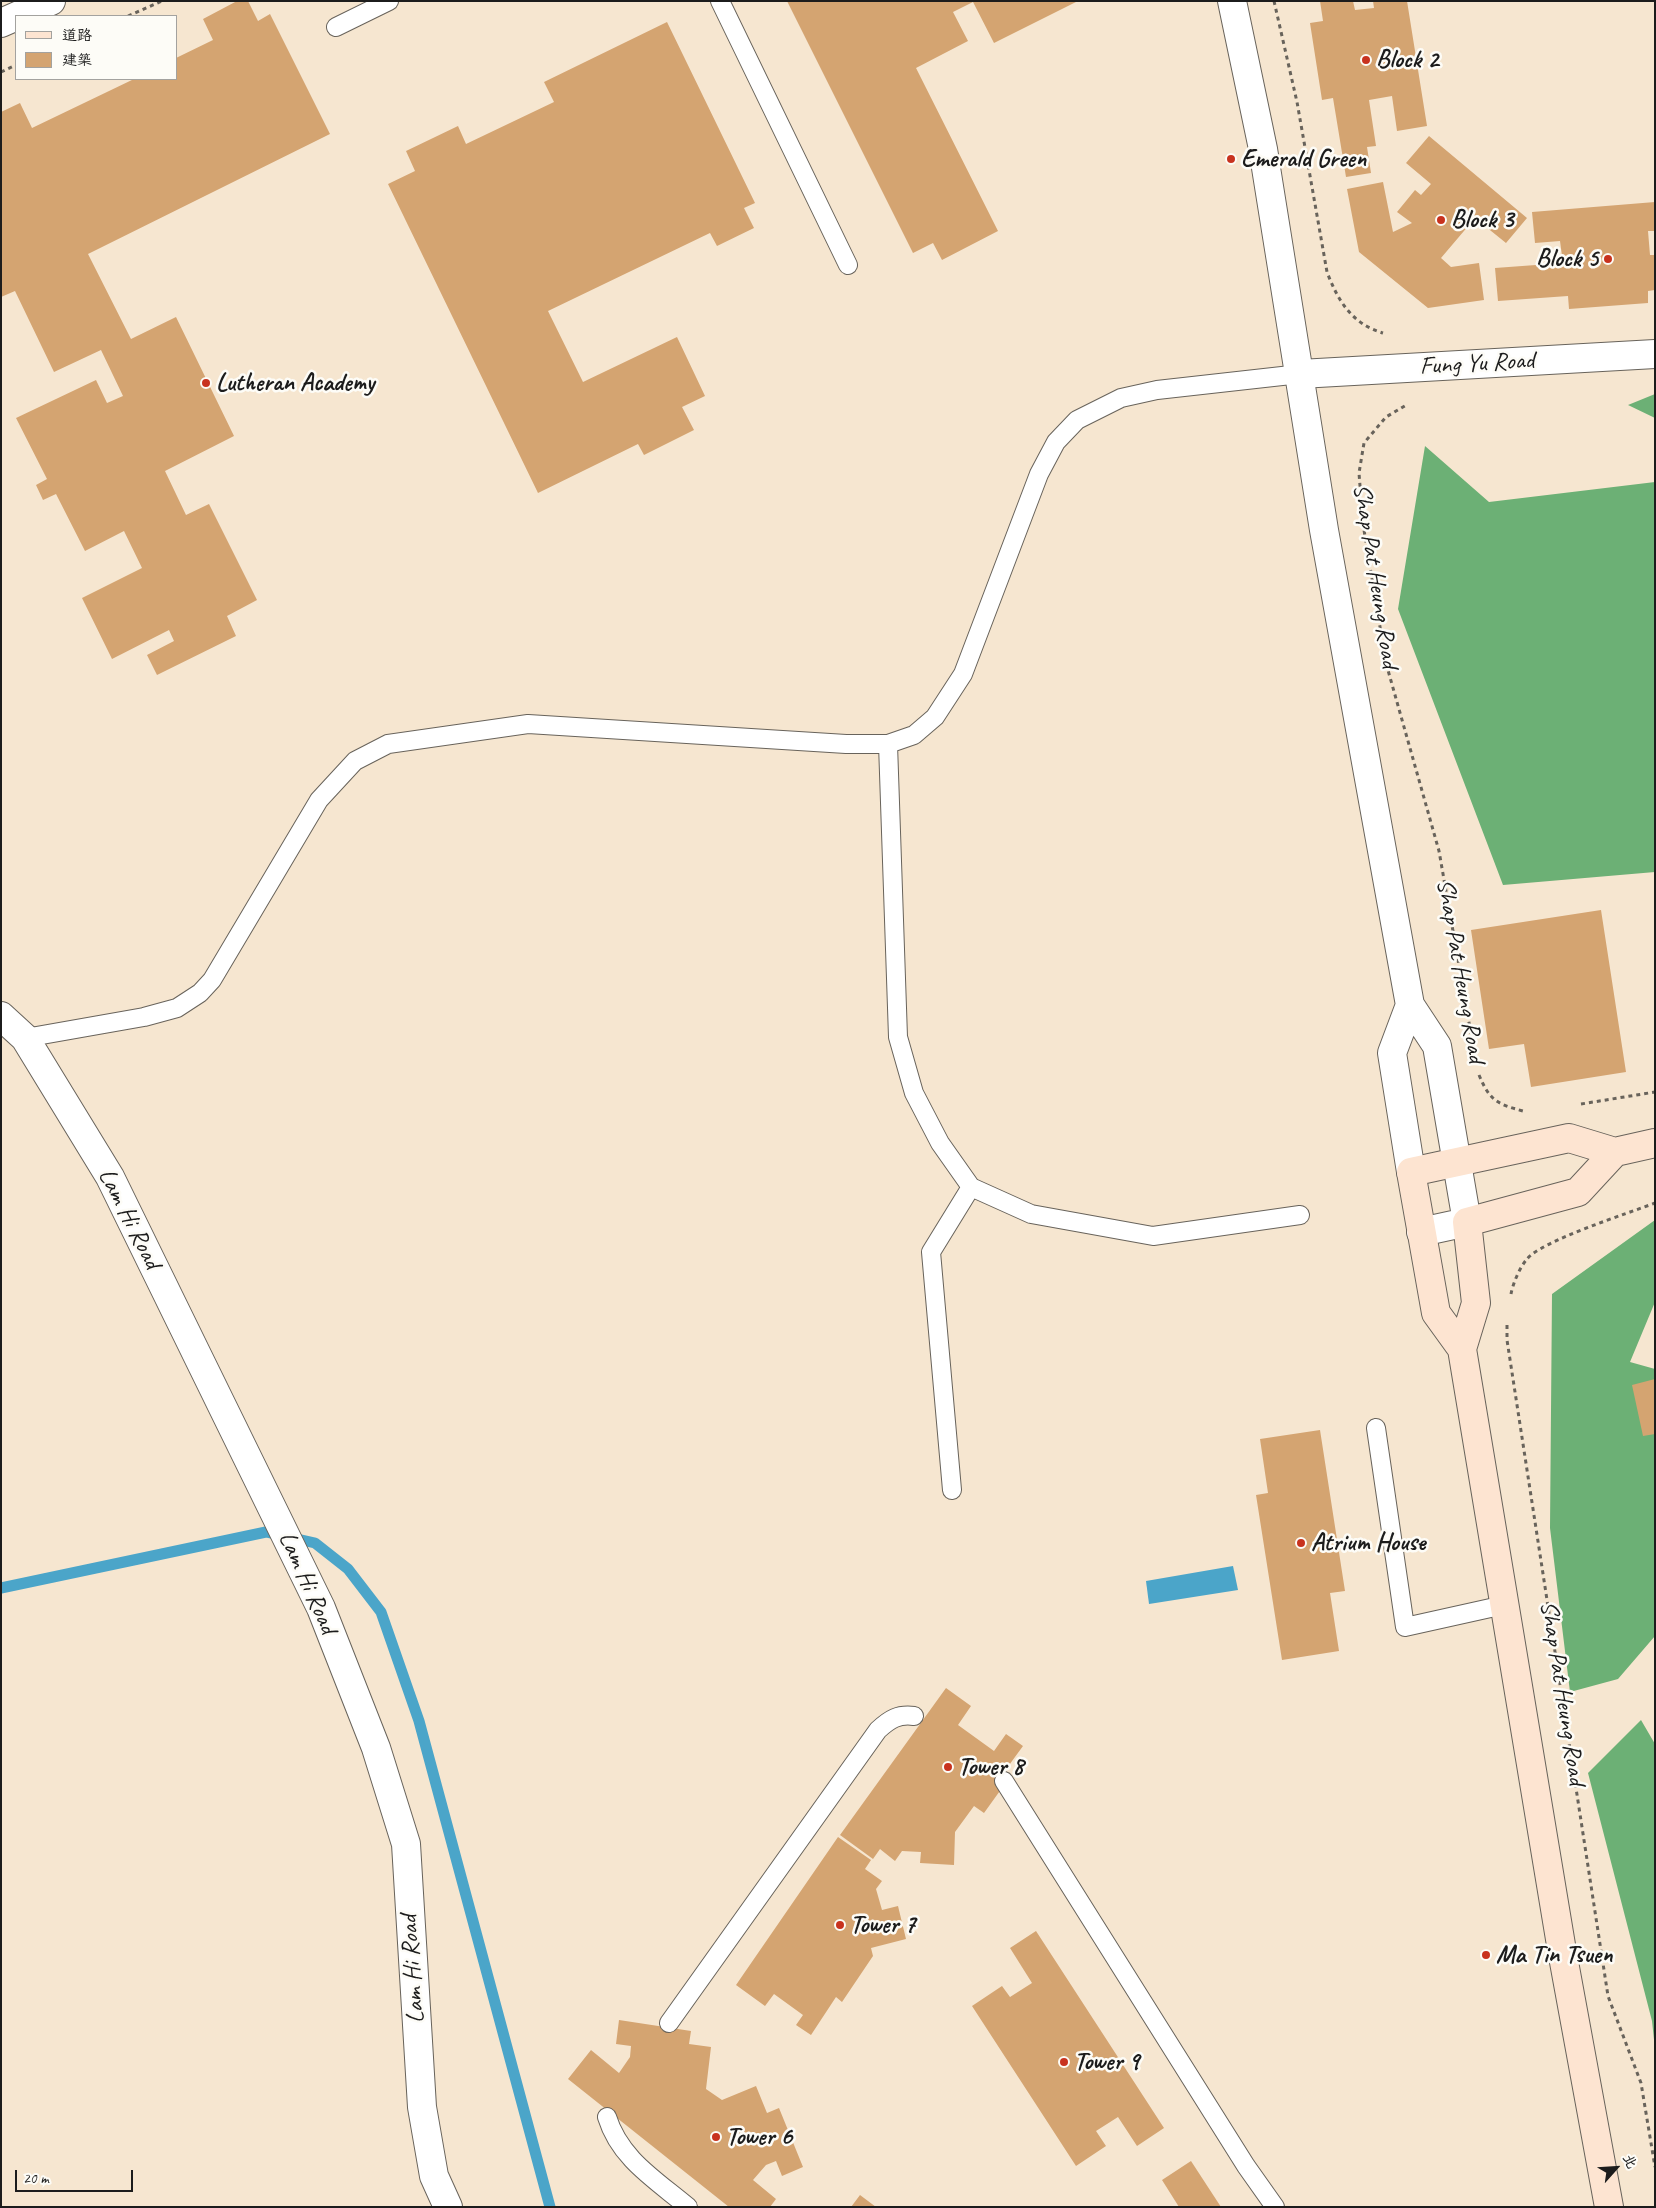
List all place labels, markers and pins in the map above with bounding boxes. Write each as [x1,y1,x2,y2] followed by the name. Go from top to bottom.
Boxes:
[1376,45,1438,75] place label: Block 2
[1360,54,1372,66] marker: Block 2
[1241,144,1366,174] place label: Emerald Green
[1225,153,1237,165] marker: Emerald Green
[1451,205,1513,235] place label: Block 3
[1435,214,1447,226] marker: Block 3
[1536,244,1598,274] place label: Block 5
[1602,253,1614,265] marker: Block 5
[216,368,374,398] place label: Lutheran Academy
[200,377,212,389] marker: Lutheran Academy
[1311,1528,1425,1558] place label: Atrium House
[1295,1537,1307,1549] marker: Atrium House
[958,1752,1024,1782] place label: Tower 8
[942,1761,954,1773] marker: Tower 8
[850,1910,915,1940] place label: Tower 7
[834,1919,846,1931] marker: Tower 7
[1496,1940,1613,1970] place label: Ma Tin Tsuen
[1480,1949,1492,1961] marker: Ma Tin Tsuen
[1074,2047,1139,2077] place label: Tower 9
[1058,2056,1070,2068] marker: Tower 9
[726,2122,792,2152] place label: Tower 6
[710,2131,722,2143] marker: Tower 6

